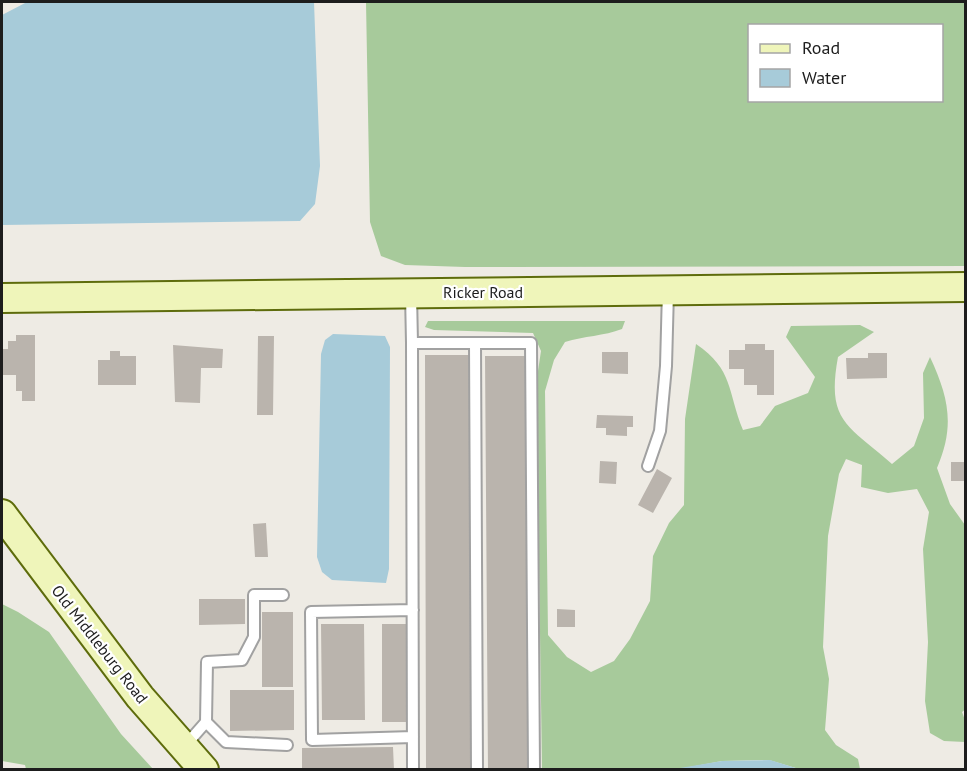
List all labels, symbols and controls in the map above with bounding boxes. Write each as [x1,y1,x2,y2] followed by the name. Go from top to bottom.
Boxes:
[748,24,943,102] legend
[802,36,840,59] text: Road
[802,66,846,89] text: Water
[443,282,523,302] street label: Ricker Road
[48,581,152,707] street label: Old Middleburg Road

